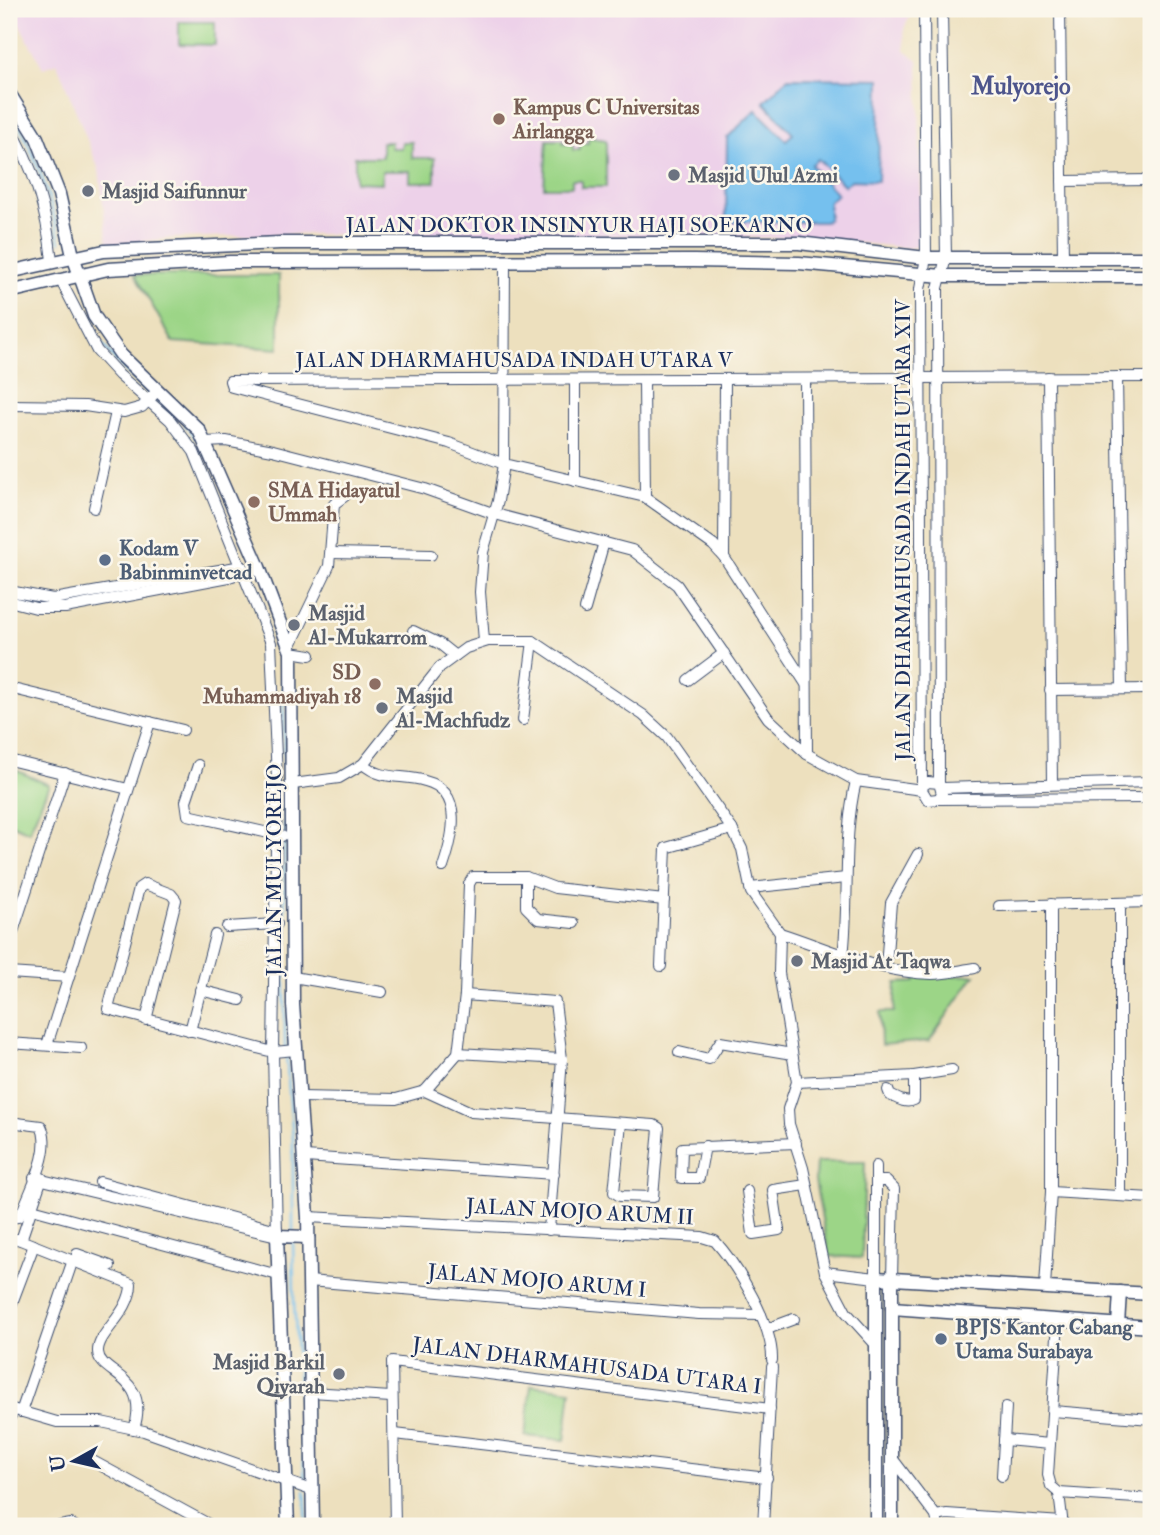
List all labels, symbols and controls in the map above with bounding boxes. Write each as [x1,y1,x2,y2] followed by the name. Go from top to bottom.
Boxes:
[970,71,1071,102] district label: Mulyorejo
[512,94,700,145] place label: Kampus C Universitas Airlangga
[491,111,507,127] marker: Kampus C Universitas Airlangga
[687,162,838,189] place label: Masjid Ulul Azmi
[666,167,682,183] marker: Masjid Ulul Azmi
[101,178,248,205] place label: Masjid Saifunnur
[80,183,96,199] marker: Masjid Saifunnur
[345,212,812,239] street label: JALAN DOKTOR INSINYUR HAJI SOEKARNO
[890,298,917,762] street label: JALAN DHARMAHUSADA INDAH UTARA XIV
[294,347,734,374] street label: JALAN DHARMAHUSADA INDAH UTARA V
[268,477,401,528] place label: SMA Hidayatul Ummah
[246,494,262,510] marker: SMA Hidayatul Ummah
[119,535,253,586] place label: Kodam V Babinminvetcad
[97,552,113,568] marker: Kodam V Babinminvetcad
[307,600,428,651] place label: Masjid Al-Mukarrom
[286,617,302,633] marker: Masjid Al-Mukarrom
[202,659,361,710] place label: SD Muhammadiyah 18
[367,676,383,692] marker: SD Muhammadiyah 18
[395,683,511,734] place label: Masjid Al-Machfudz
[374,700,390,716] marker: Masjid Al-Machfudz
[261,764,288,977] street label: JALAN MULYOREJO
[810,948,952,975] place label: Masjid At Taqwa
[789,953,805,969] marker: Masjid At Taqwa
[464,1193,695,1231] street label: JALAN MOJO ARUM II
[426,1258,647,1304] street label: JALAN MOJO ARUM I
[955,1314,1134,1365] place label: BPJS Kantor Cabang Utama Surabaya
[410,1331,763,1401] street label: JALAN DHARMAHUSADA UTARA I
[933,1331,949,1347] marker: BPJS Kantor Cabang Utama Surabaya
[212,1349,326,1400] place label: Masjid Barkil Qiyarah
[331,1366,347,1382] marker: Masjid Barkil Qiyarah
[38,1426,108,1496] north arrow
[45,1454,71,1473] text: U

